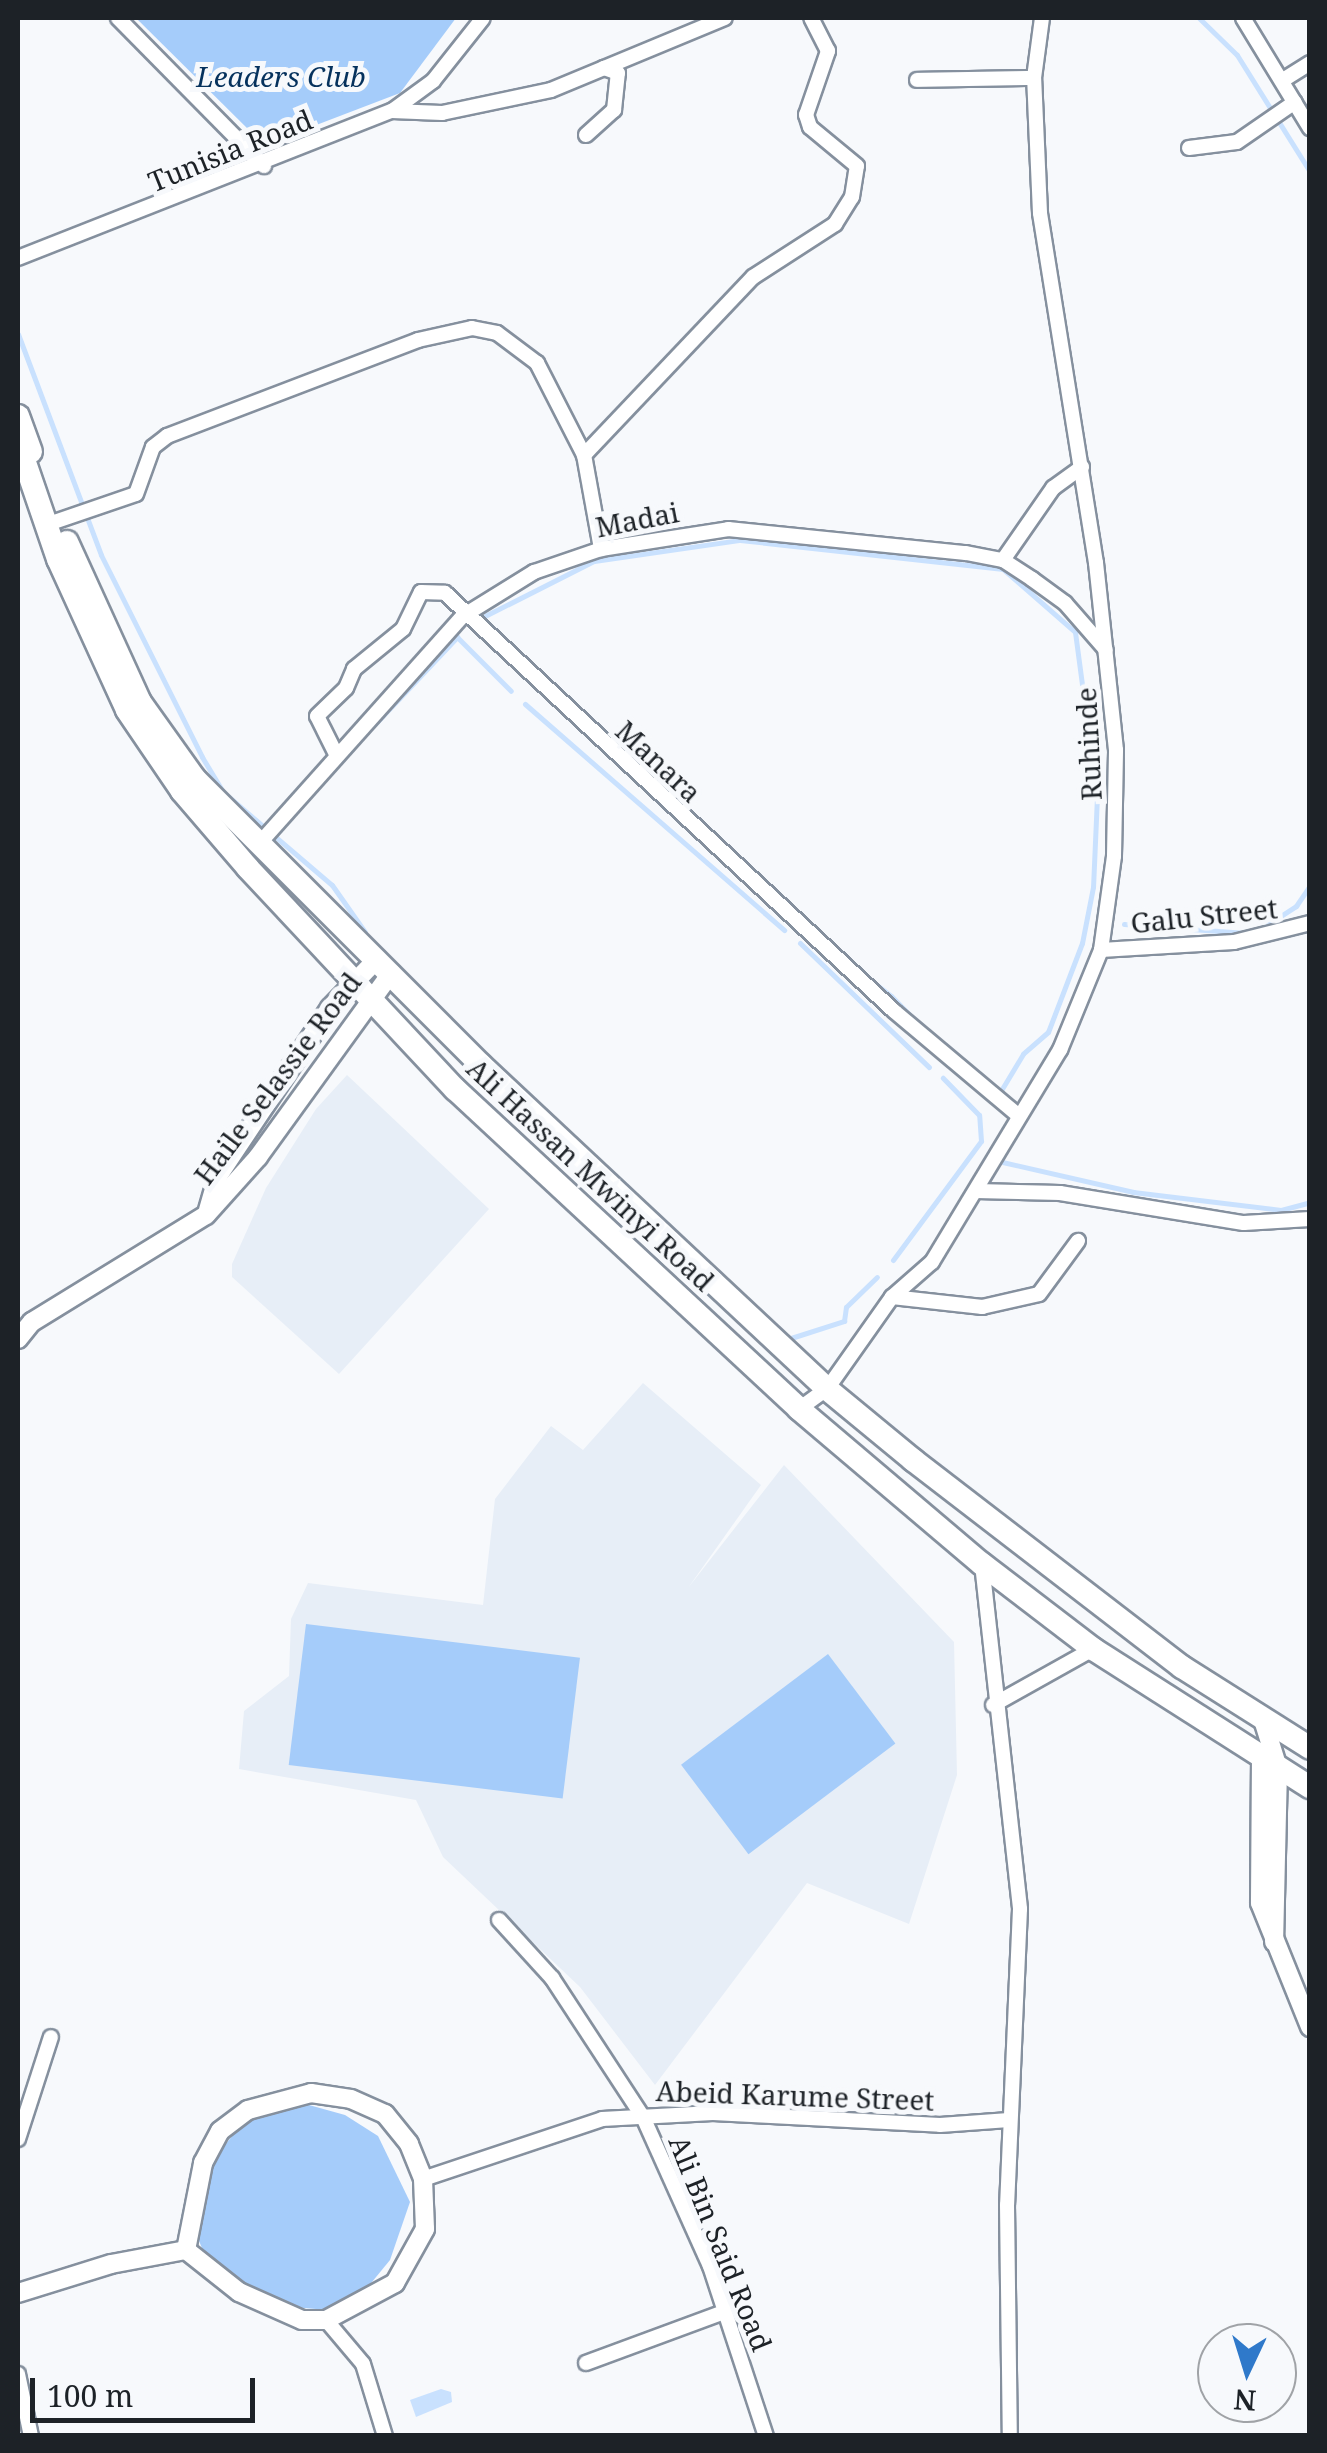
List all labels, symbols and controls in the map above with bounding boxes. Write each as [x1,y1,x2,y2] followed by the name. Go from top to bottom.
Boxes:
[196,59,366,93] park label: Leaders Club
[143,102,317,198] street label: Tunisia Road
[593,495,681,543] street label: Madai
[1068,687,1108,801] street label: Ruhinde
[609,713,709,809] street label: Manara
[1129,891,1279,939] street label: Galu Street
[186,965,368,1191] street label: Haile Selassie Road
[461,1051,721,1297] street label: Ali Hassan Mwinyi Road
[655,2073,935,2117] street label: Abeid Karume Street
[662,2130,780,2356] street label: Ali Bin Said Road
[1197,2323,1297,2423] north arrow
[35,2358,260,2420] scale bar
[47,2375,133,2416] text: 100 m
[1233,2381,1257,2421] text: N

